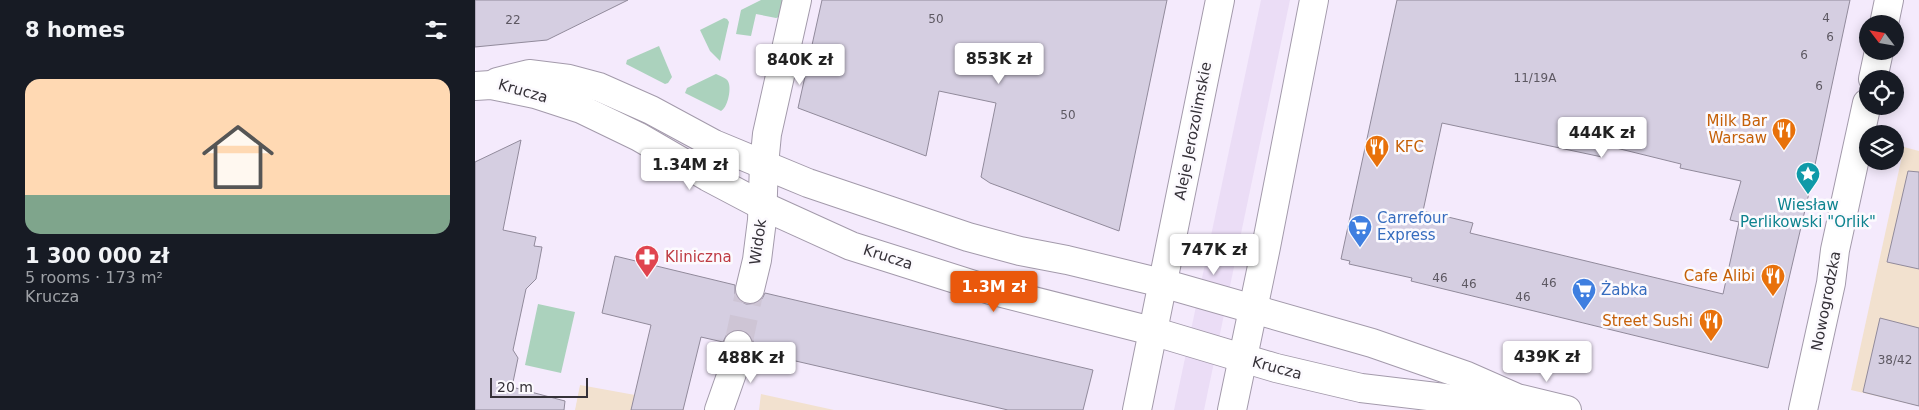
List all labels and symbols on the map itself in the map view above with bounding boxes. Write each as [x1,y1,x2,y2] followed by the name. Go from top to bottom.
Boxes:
[1822,11,1830,25] house number: 4
[928,12,944,26] house number: 50
[505,13,521,27] house number: 22
[1859,15,1904,60] north arrow
[1826,30,1834,44] house number: 6
[953,42,1045,85] pin: 853K zł
[754,44,846,86] pin: 840K zł
[1800,48,1808,62] house number: 6
[1171,60,1215,202] street label: Aleje Jerozolimskie
[1514,71,1557,85] house number: 11/19A
[496,75,550,107] street label: Krucza
[1815,79,1823,93] house number: 6
[1060,108,1076,122] house number: 50
[1707,112,1768,147] place label: Milk Bar Warsaw
[1556,116,1648,159] pin: 444K zł
[1771,117,1797,151] restaurant icon: Milk Bar Warsaw
[1364,134,1390,168] restaurant icon: KFC
[1395,138,1424,156] place label: KFC
[638,148,742,191] pin: 1.34M zł
[1795,161,1821,195] place icon: Wiesław Perlikowski "Orlik"
[1740,196,1876,231] place label: Wiesław Perlikowski "Orlik"
[1377,209,1449,244] place label: Carrefour Express
[1347,214,1373,248] supermarket icon: Carrefour Express
[746,218,770,266] street label: Widok
[1168,234,1260,276] pin: 747K zł
[861,241,915,273] street label: Krucza
[634,244,660,278] pharmacy icon: Kliniczna
[665,248,732,266] place label: Kliniczna
[1807,250,1845,352] street label: Nowogrodzka
[1760,263,1786,297] restaurant icon: Cafe Alibi
[1684,267,1755,285] place label: Cafe Alibi
[948,270,1040,313] pin: 1.3M zł
[1432,271,1448,285] house number: 46
[1541,276,1557,290] house number: 46
[1461,277,1477,291] house number: 46
[1571,277,1597,311] supermarket icon: Żabka
[1601,280,1648,299] place label: Żabka
[1515,290,1531,304] house number: 46
[1698,308,1724,342] restaurant icon: Street Sushi
[1602,312,1693,330] place label: Street Sushi
[1501,340,1593,383] pin: 439K zł
[705,342,797,384] pin: 488K zł
[1250,353,1304,383] street label: Krucza
[1878,353,1912,367] house number: 38/42
[490,375,587,398] scale bar

